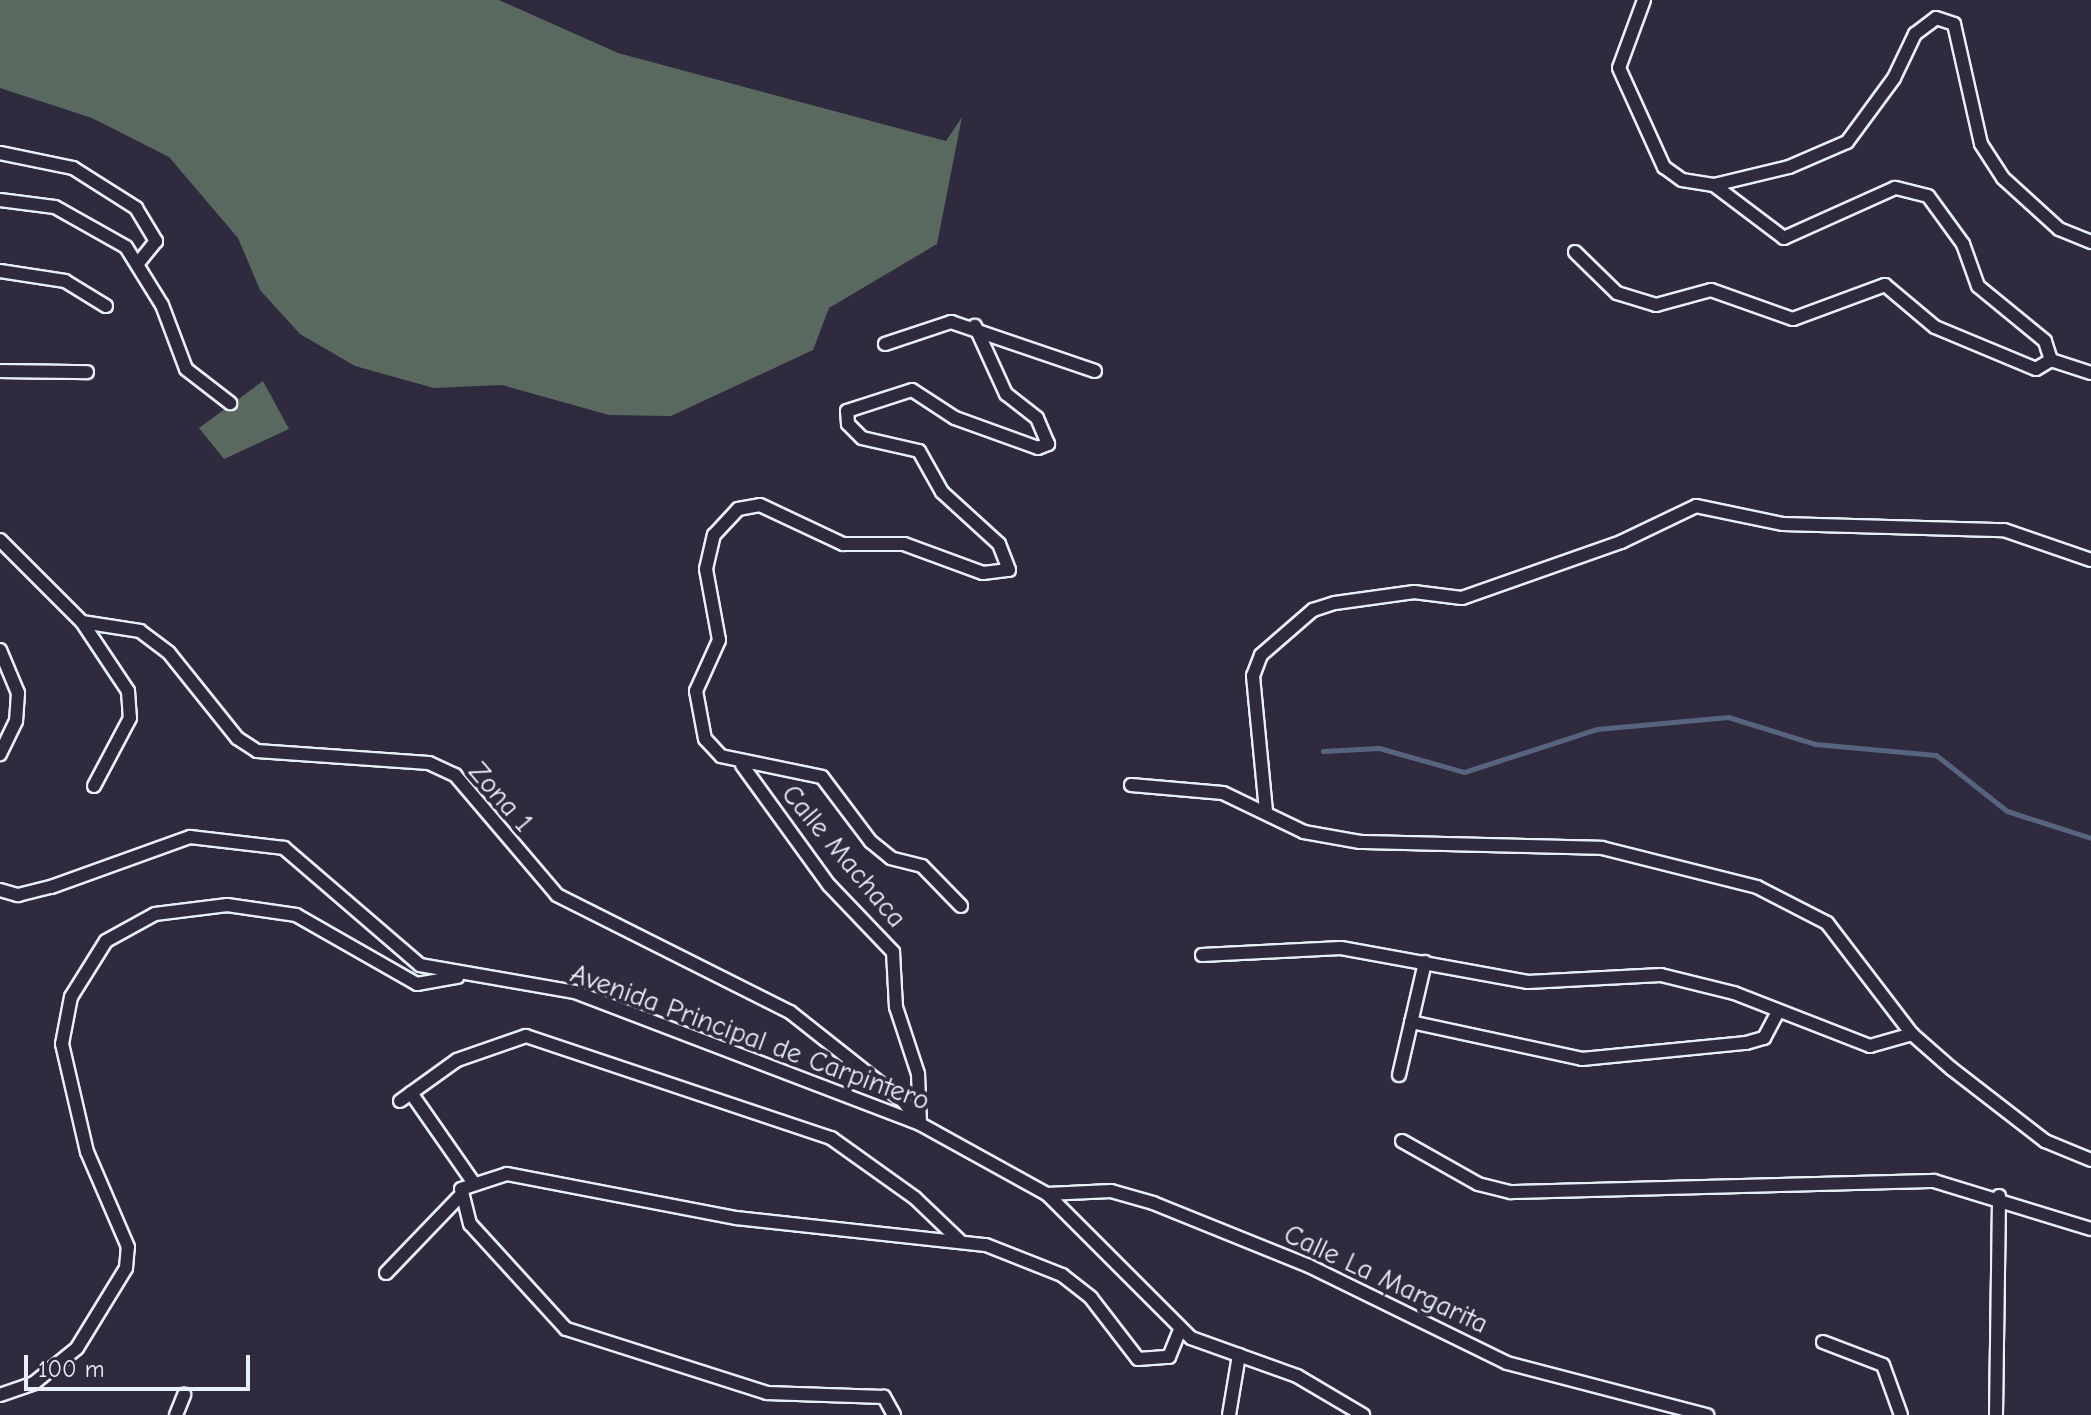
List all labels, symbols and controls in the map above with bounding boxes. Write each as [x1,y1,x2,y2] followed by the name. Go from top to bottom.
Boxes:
[462,755,540,839] street label: Zona 1
[775,778,913,934] street label: Calle Machaca
[566,956,934,1118] street label: Avenida Principal de Carpintero
[1279,1217,1493,1341] street label: Calle La Margarita
[28,1339,254,1389] scale bar
[38,1355,105,1383] text: 100 m

